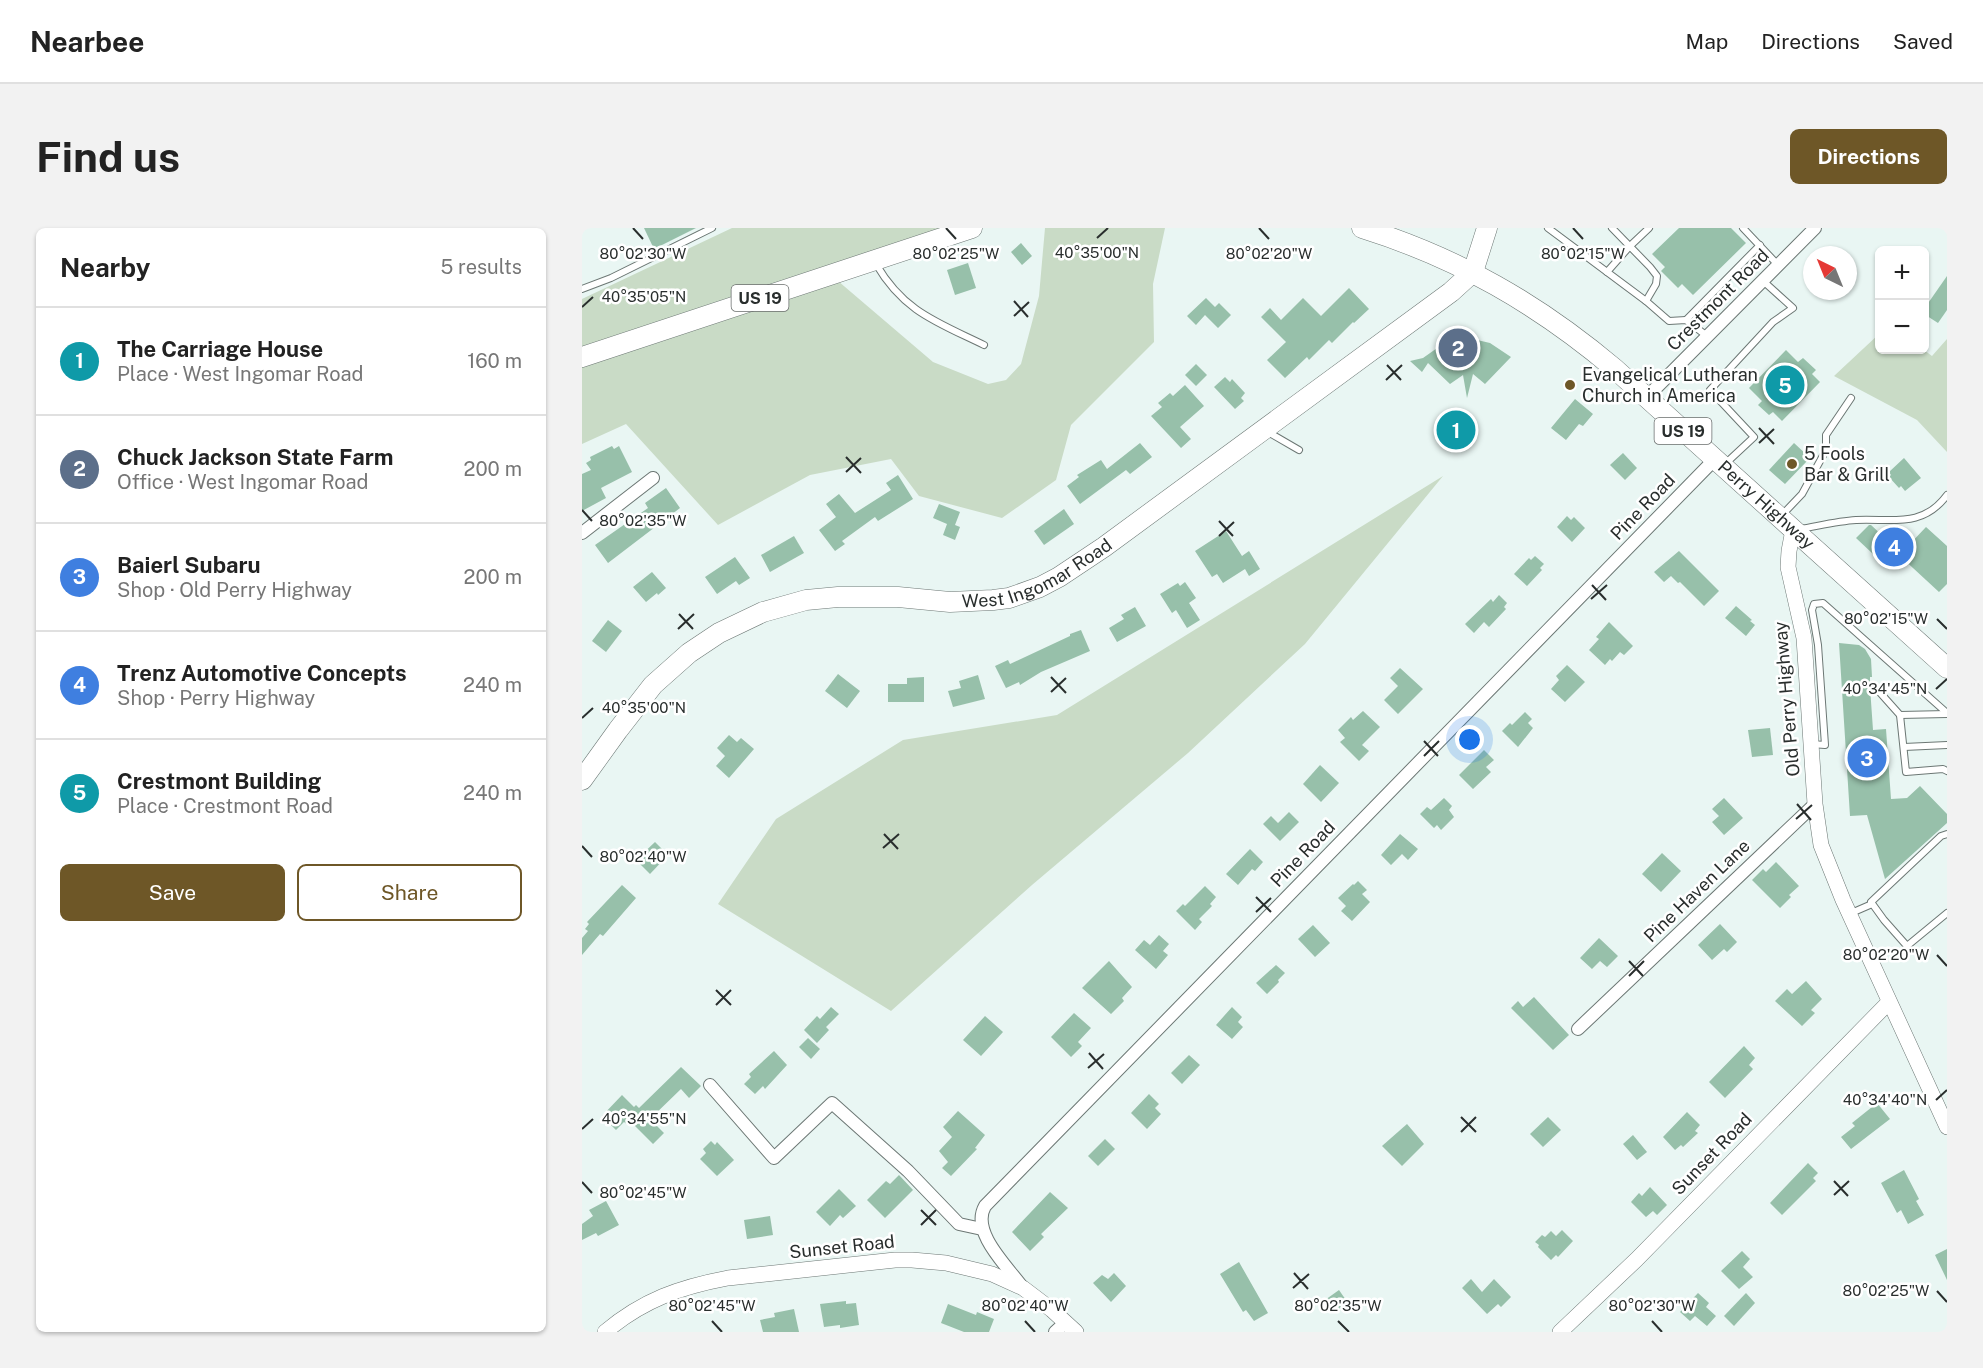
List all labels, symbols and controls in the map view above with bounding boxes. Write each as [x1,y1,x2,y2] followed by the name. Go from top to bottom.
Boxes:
[30,25,144,58] text: Nearbee
[1686,29,1728,54] text: Map
[1761,29,1860,54] text: Directions
[1893,29,1953,54] text: Saved
[1790,129,1947,184] button: Directions
[36,132,180,181] text: Find us
[1055,244,1139,261] text: 40°35'00"N
[1662,244,1773,355] street label: Crestmont Road
[600,245,686,262] text: 80°02'30"W
[913,245,999,262] text: 80°02'25"W
[1226,245,1312,262] text: 80°02'20"W
[1541,245,1625,262] text: 80°02'15"W
[1803,246,1857,300] north arrow
[1875,246,1929,354] map controls
[1875,246,1929,300] button: +
[60,252,150,283] text: Nearby
[440,255,522,279] text: 5 results
[732,285,789,311] road number: US 19
[602,288,686,305] text: 40°35'05"N
[1875,300,1929,354] button: −
[1438,326,1478,370] pin: 2
[117,336,323,362] text: The Carriage House
[75,349,84,373] text: 1
[467,349,522,373] text: 160 m
[117,362,363,386] text: Place · West Ingomar Road
[1766,362,1804,408] pin: 5
[1582,364,1758,406] place label: Evangelical Lutheran Church in America
[1563,378,1577,392] marker: Evangelical Lutheran Church in America
[1436,408,1476,452] pin: 1
[1654,418,1712,444] road number: US 19
[1804,443,1890,485] place label: 5 Fools Bar & Grill
[117,444,393,470] text: Chuck Jackson State Farm
[1714,456,1819,554] street label: Perry Highway
[73,457,86,481] text: 2
[464,457,522,481] text: 200 m
[1785,457,1799,471] marker: 5 Fools Bar & Grill
[1606,469,1679,544] street label: Pine Road
[117,470,369,494] text: Office · West Ingomar Road
[599,512,687,529] text: 80°02'35"W
[1874,524,1914,570] pin: 4
[961,534,1116,611] street label: West Ingomar Road
[117,552,261,578] text: Baierl Subaru
[73,565,86,589] text: 3
[464,565,522,589] text: 200 m
[117,578,352,602] text: Shop · Old Perry Highway
[1844,610,1928,627] text: 80°02'15"W
[1769,620,1804,777] street label: Old Perry Highway
[117,660,407,686] text: Trenz Automotive Concepts
[73,673,86,697] text: 4
[463,673,522,697] text: 240 m
[1843,680,1927,697] text: 40°34'45"N
[117,686,315,710] text: Shop · Perry Highway
[602,699,686,716] text: 40°35'00"N
[1455,725,1484,754] your location
[1848,736,1886,780] pin: 3
[117,768,321,794] text: Crestmont Building
[73,781,86,805] text: 5
[463,781,522,805] text: 240 m
[117,794,333,818] text: Place · Crestmont Road
[1266,816,1339,891] street label: Pine Road
[1639,835,1754,946] street label: Pine Haven Lane
[600,848,686,865] text: 80°02'40"W
[60,864,285,921] button: Save
[297,864,522,921] button: Share
[1843,946,1929,963] text: 80°02'20"W
[1843,1091,1927,1108] text: 40°34'40"N
[1667,1108,1756,1199] street label: Sunset Road
[601,1110,687,1127] text: 40°34'55"N
[599,1184,687,1201] text: 80°02'45"W
[788,1231,896,1262] street label: Sunset Road
[1843,1282,1929,1299] text: 80°02'25"W
[668,1297,756,1314] text: 80°02'45"W
[982,1297,1068,1314] text: 80°02'40"W
[1294,1297,1382,1314] text: 80°02'35"W
[1609,1297,1695,1314] text: 80°02'30"W

